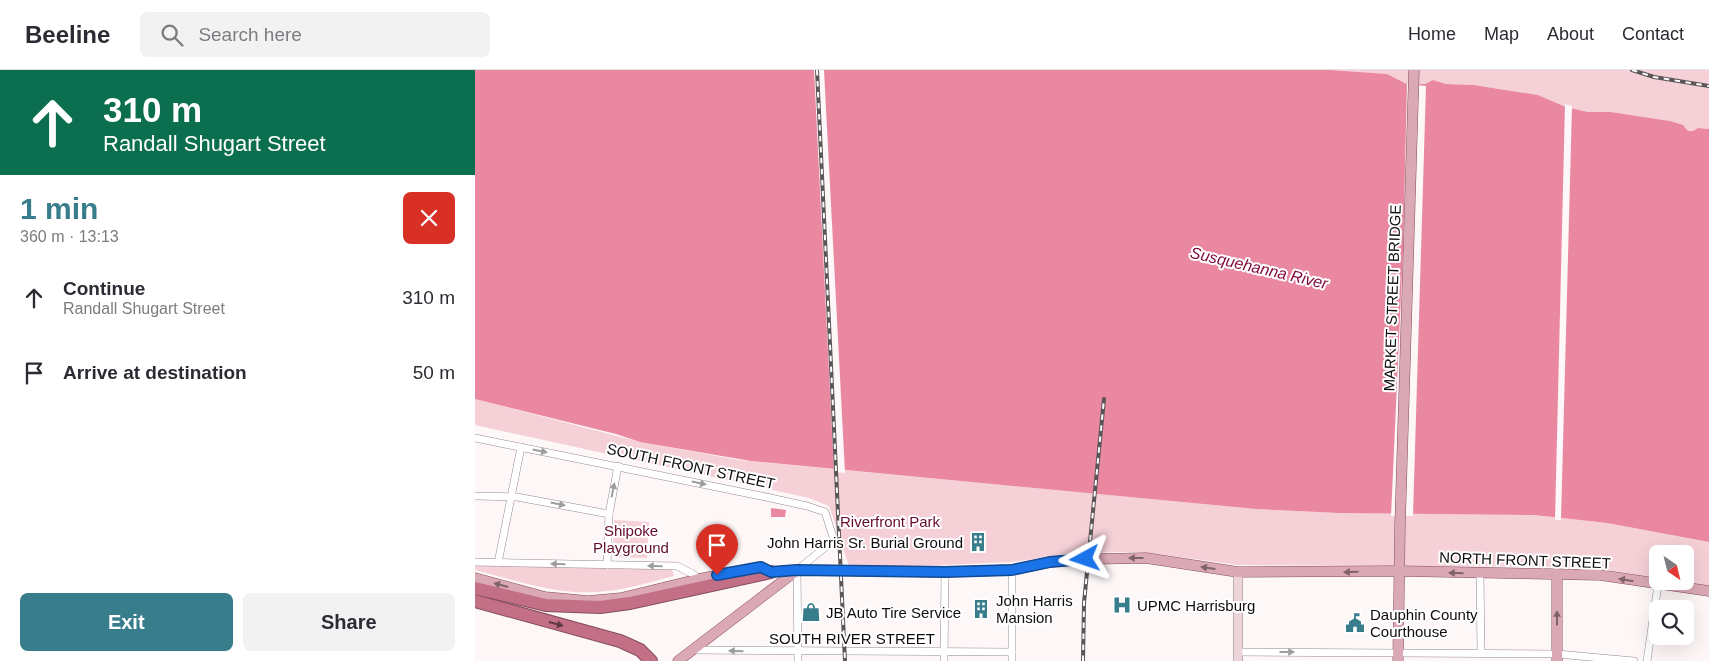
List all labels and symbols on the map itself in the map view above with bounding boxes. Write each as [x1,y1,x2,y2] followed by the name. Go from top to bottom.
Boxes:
[1380,204,1404,392] street label: MARKET STREET BRIDGE
[1189,244,1330,292] water label: Susquehanna River
[605,440,777,492] street label: SOUTH FRONT STREET
[532,447,548,455] one-way arrow
[692,479,707,487] one-way arrow
[609,482,617,498] one-way arrow
[550,501,566,509] one-way arrow
[840,513,941,530] park label: Riverfront Park
[593,522,669,556] park label: Shipoke Playground
[696,524,738,575] pin
[967,531,989,553] building icon: John Harris Sr. Burial Ground
[1058,532,1110,584] position arrow
[767,534,963,551] place label: John Harris Sr. Burial Ground
[1649,545,1694,590] north arrow
[1439,549,1611,571] street label: NORTH FRONT STREET
[1128,554,1144,562] one-way arrow
[550,560,566,568] one-way arrow
[647,562,663,570] one-way arrow
[1199,563,1215,571] one-way arrow
[1342,568,1358,576] one-way arrow
[1447,569,1463,577] one-way arrow
[1618,575,1634,583] one-way arrow
[494,581,509,589] one-way arrow
[996,592,1073,626] place label: John Harris Mansion
[1111,594,1133,616] hospital icon: UPMC Harrisburg
[1137,597,1255,614] place label: UPMC Harrisburg
[970,598,992,620] building icon: John Harris Mansion
[800,601,822,623] shop icon: JB Auto Tire Service
[826,604,961,621] place label: JB Auto Tire Service
[1370,606,1478,640] place label: Dauphin County Courthouse
[1553,609,1561,625] one-way arrow
[1344,612,1366,634] public building icon: Dauphin County Courthouse
[548,620,563,628] one-way arrow
[769,630,935,647] street label: SOUTH RIVER STREET
[728,647,744,655] one-way arrow
[1279,648,1295,656] one-way arrow

